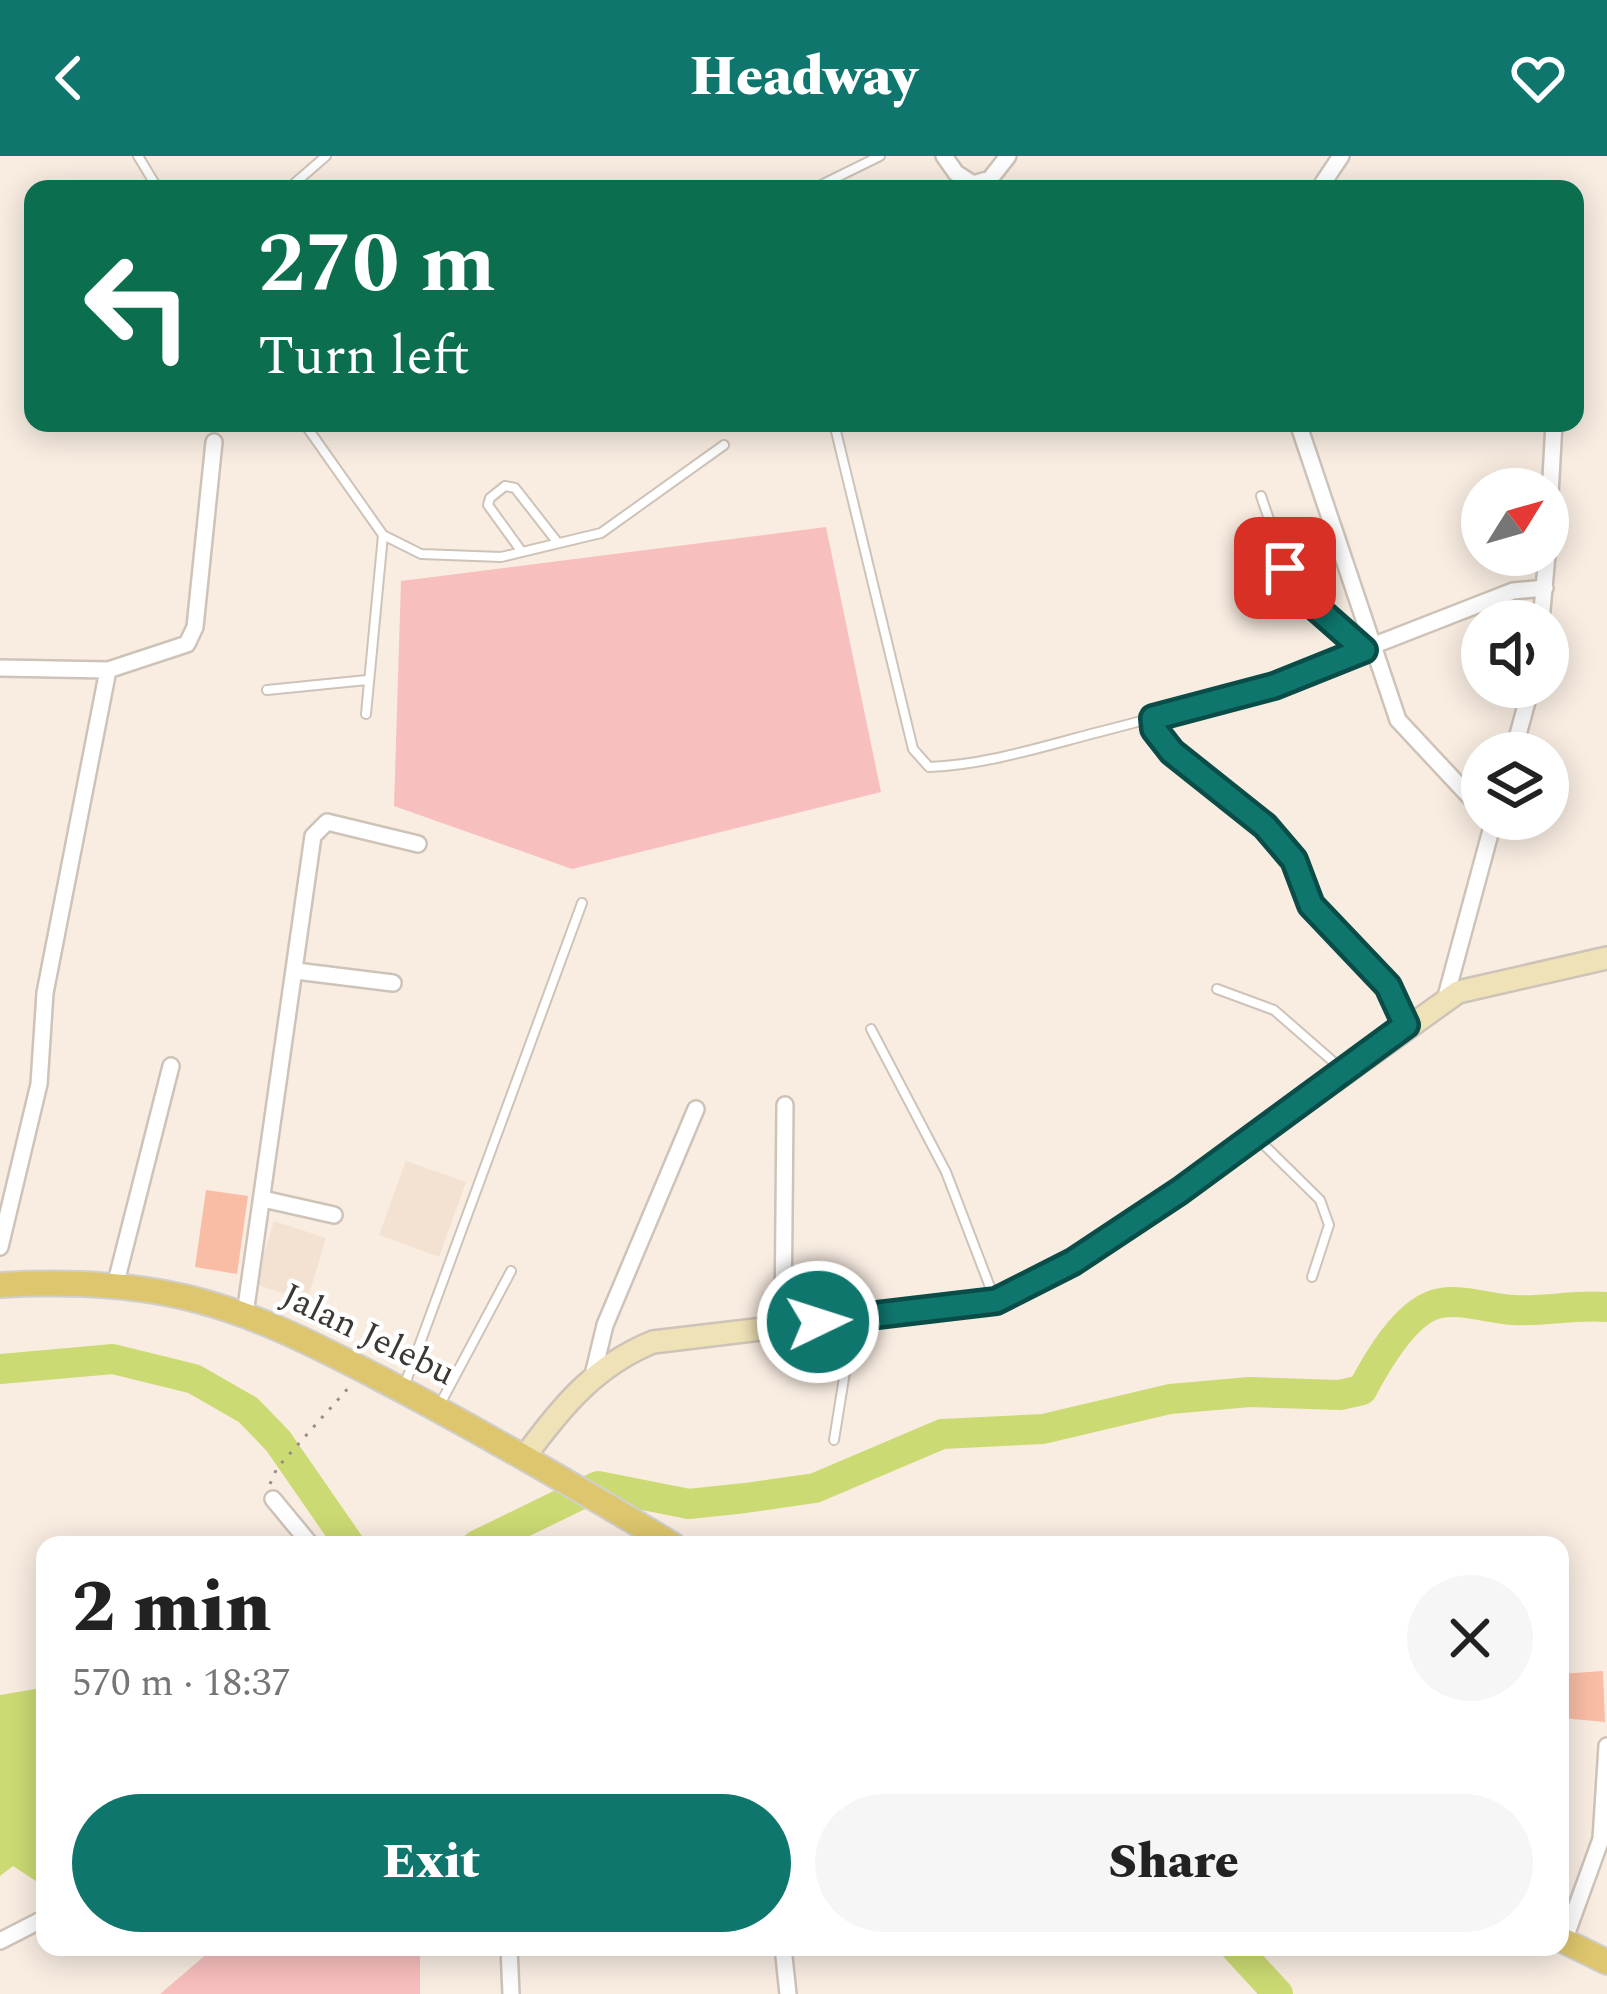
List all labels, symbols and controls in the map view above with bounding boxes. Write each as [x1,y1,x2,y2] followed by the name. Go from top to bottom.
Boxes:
[690,37,917,119] text: Headway
[36,45,102,111] icon: back
[1505,45,1571,111] icon: heart
[258,201,496,329] text: 270 m
[60,228,216,384] icon: left
[258,316,470,398] text: Turn left
[1461,468,1569,576] north arrow
[1461,468,1569,840] map controls
[1234,517,1336,619] pin
[1252,535,1318,601] icon: arrive
[1461,600,1569,708] button: sound
[1461,732,1569,840] button: layers
[755,1259,881,1385] position arrow
[272,1269,464,1401] street label: Jalan Jelebu
[72,1554,271,1663] text: 2 min
[1407,1575,1533,1701] button: close
[72,1654,291,1713] text: 570 m · 18:37
[72,1794,791,1932] button: Exit
[815,1794,1533,1932] button: Share

